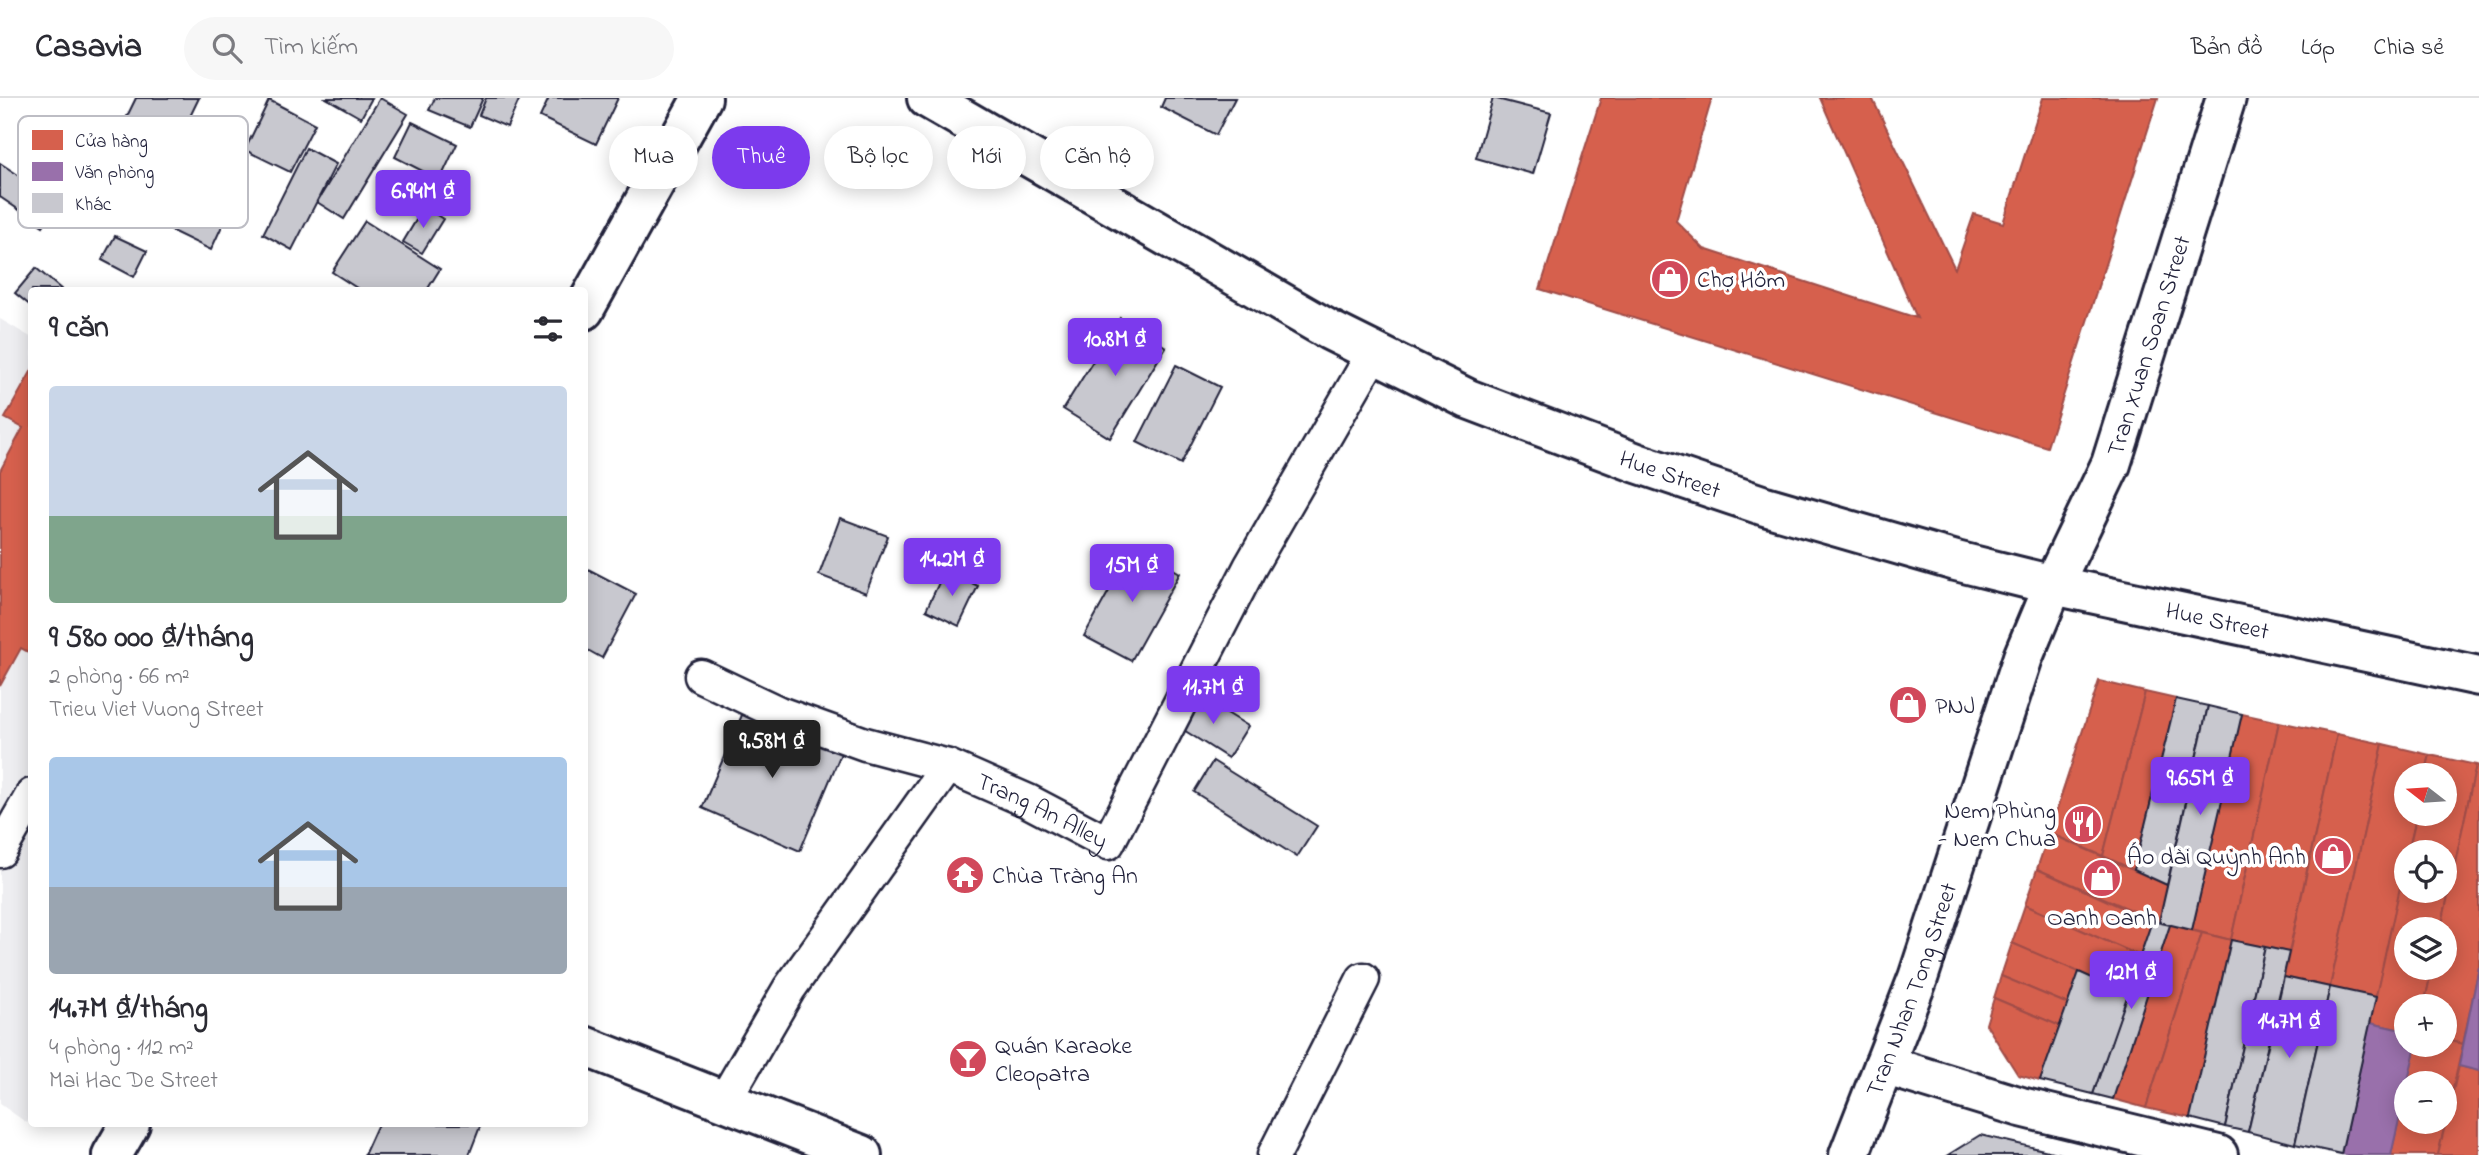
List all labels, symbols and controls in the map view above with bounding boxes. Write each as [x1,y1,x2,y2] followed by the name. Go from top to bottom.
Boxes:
[184,17,674,80] search box
[35,24,142,72] text: Casavia
[208,29,246,67] icon: search
[264,29,358,67] text: Tìm kiếm
[2191,31,2263,66] text: Bản đồ
[2301,31,2335,66] text: Lớp
[2373,31,2444,66] text: Chia sẻ
[18,116,248,228] legend
[609,126,698,189] chip: Mua
[712,126,810,189] chip: Thuê
[824,126,933,189] chip: Bộ lọc
[947,126,1026,189] chip: Mới
[1040,126,1154,189] chip: Căn hộ
[75,129,148,158] text: Cửa hàng
[74,160,154,189] text: Văn phòng
[358,170,488,230] pin: 6.94M ₫
[392,176,455,209] text: 6.94M ₫
[75,192,112,219] text: Khác
[2099,232,2202,461] street label: Tran Xuan Soan Street
[1649,258,1691,300] shop icon: Chợ Hôm
[1697,264,1785,299] place label: Chợ Hôm
[49,307,109,351] text: 9 căn
[529,310,567,348] icon: filters
[1050,318,1180,378] pin: 10.8M ₫
[1084,324,1146,357] text: 10.8M ₫
[245,432,371,558] icon: home
[1614,443,1725,510] street label: Hue Street
[887,538,1017,598] pin: 14.2M ₫
[920,544,984,577] text: 14.2M ₫
[1083,545,1181,604] pin: 15M ₫
[1106,550,1158,583] text: 15M ₫
[2162,595,2272,651] street label: Hue Street
[49,617,254,661] text: 9 580 000 ₫/tháng
[49,661,190,694] text: 2 phòng · 66 m²
[1148,666,1278,726] pin: 11.7M ₫
[1183,672,1243,705] text: 11.7M ₫
[1887,684,1929,726] shop icon: PNJ
[1935,690,1975,725] place label: PNJ
[49,694,264,727] text: Trieu Viet Vuong Street
[707,720,837,780] pin: 9.58M ₫
[739,726,805,759] text: 9.58M ₫
[2135,758,2265,817] pin: 9.65M ₫
[2167,763,2233,796] text: 9.65M ₫
[2394,763,2457,826] north arrow
[2394,763,2457,1134] map controls
[970,766,1113,861] street label: Trang An Alley
[1938,795,2056,858] place label: Nem Phùng - Nem Chua
[245,803,371,929] icon: home
[2062,803,2104,845] restaurant icon: Nem Phùng - Nem Chua
[2312,835,2354,877] shop icon: Áo dài Quỳnh Anh
[2394,840,2457,903] button: locate
[2127,841,2306,877] place label: Áo dài Quỳnh Anh
[944,854,986,896] temple icon: Chùa Tràng An
[2081,857,2123,899] shop icon: Oanh Oanh
[992,860,1138,895] place label: Chùa Tràng An
[1858,879,1968,1102] street label: Tran Nhan Tong Street
[2047,902,2157,937] place label: Oanh Oanh
[2394,917,2457,980] button: layers
[2082,951,2180,1011] pin: 12M ₫
[2106,957,2156,990] text: 12M ₫
[49,988,208,1032] text: 14.7M ₫/tháng
[2394,994,2457,1057] button: +
[2224,1000,2354,1060] pin: 14.7M ₫
[2258,1006,2320,1039] text: 14.7M ₫
[995,1030,1132,1093] place label: Quán Karaoke Cleopatra
[49,1032,194,1065] text: 4 phòng · 112 m²
[947,1038,989,1080] bar icon: Quán Karaoke Cleopatra
[49,1065,218,1098] text: Mai Hac De Street
[2394,1071,2457,1134] button: −

